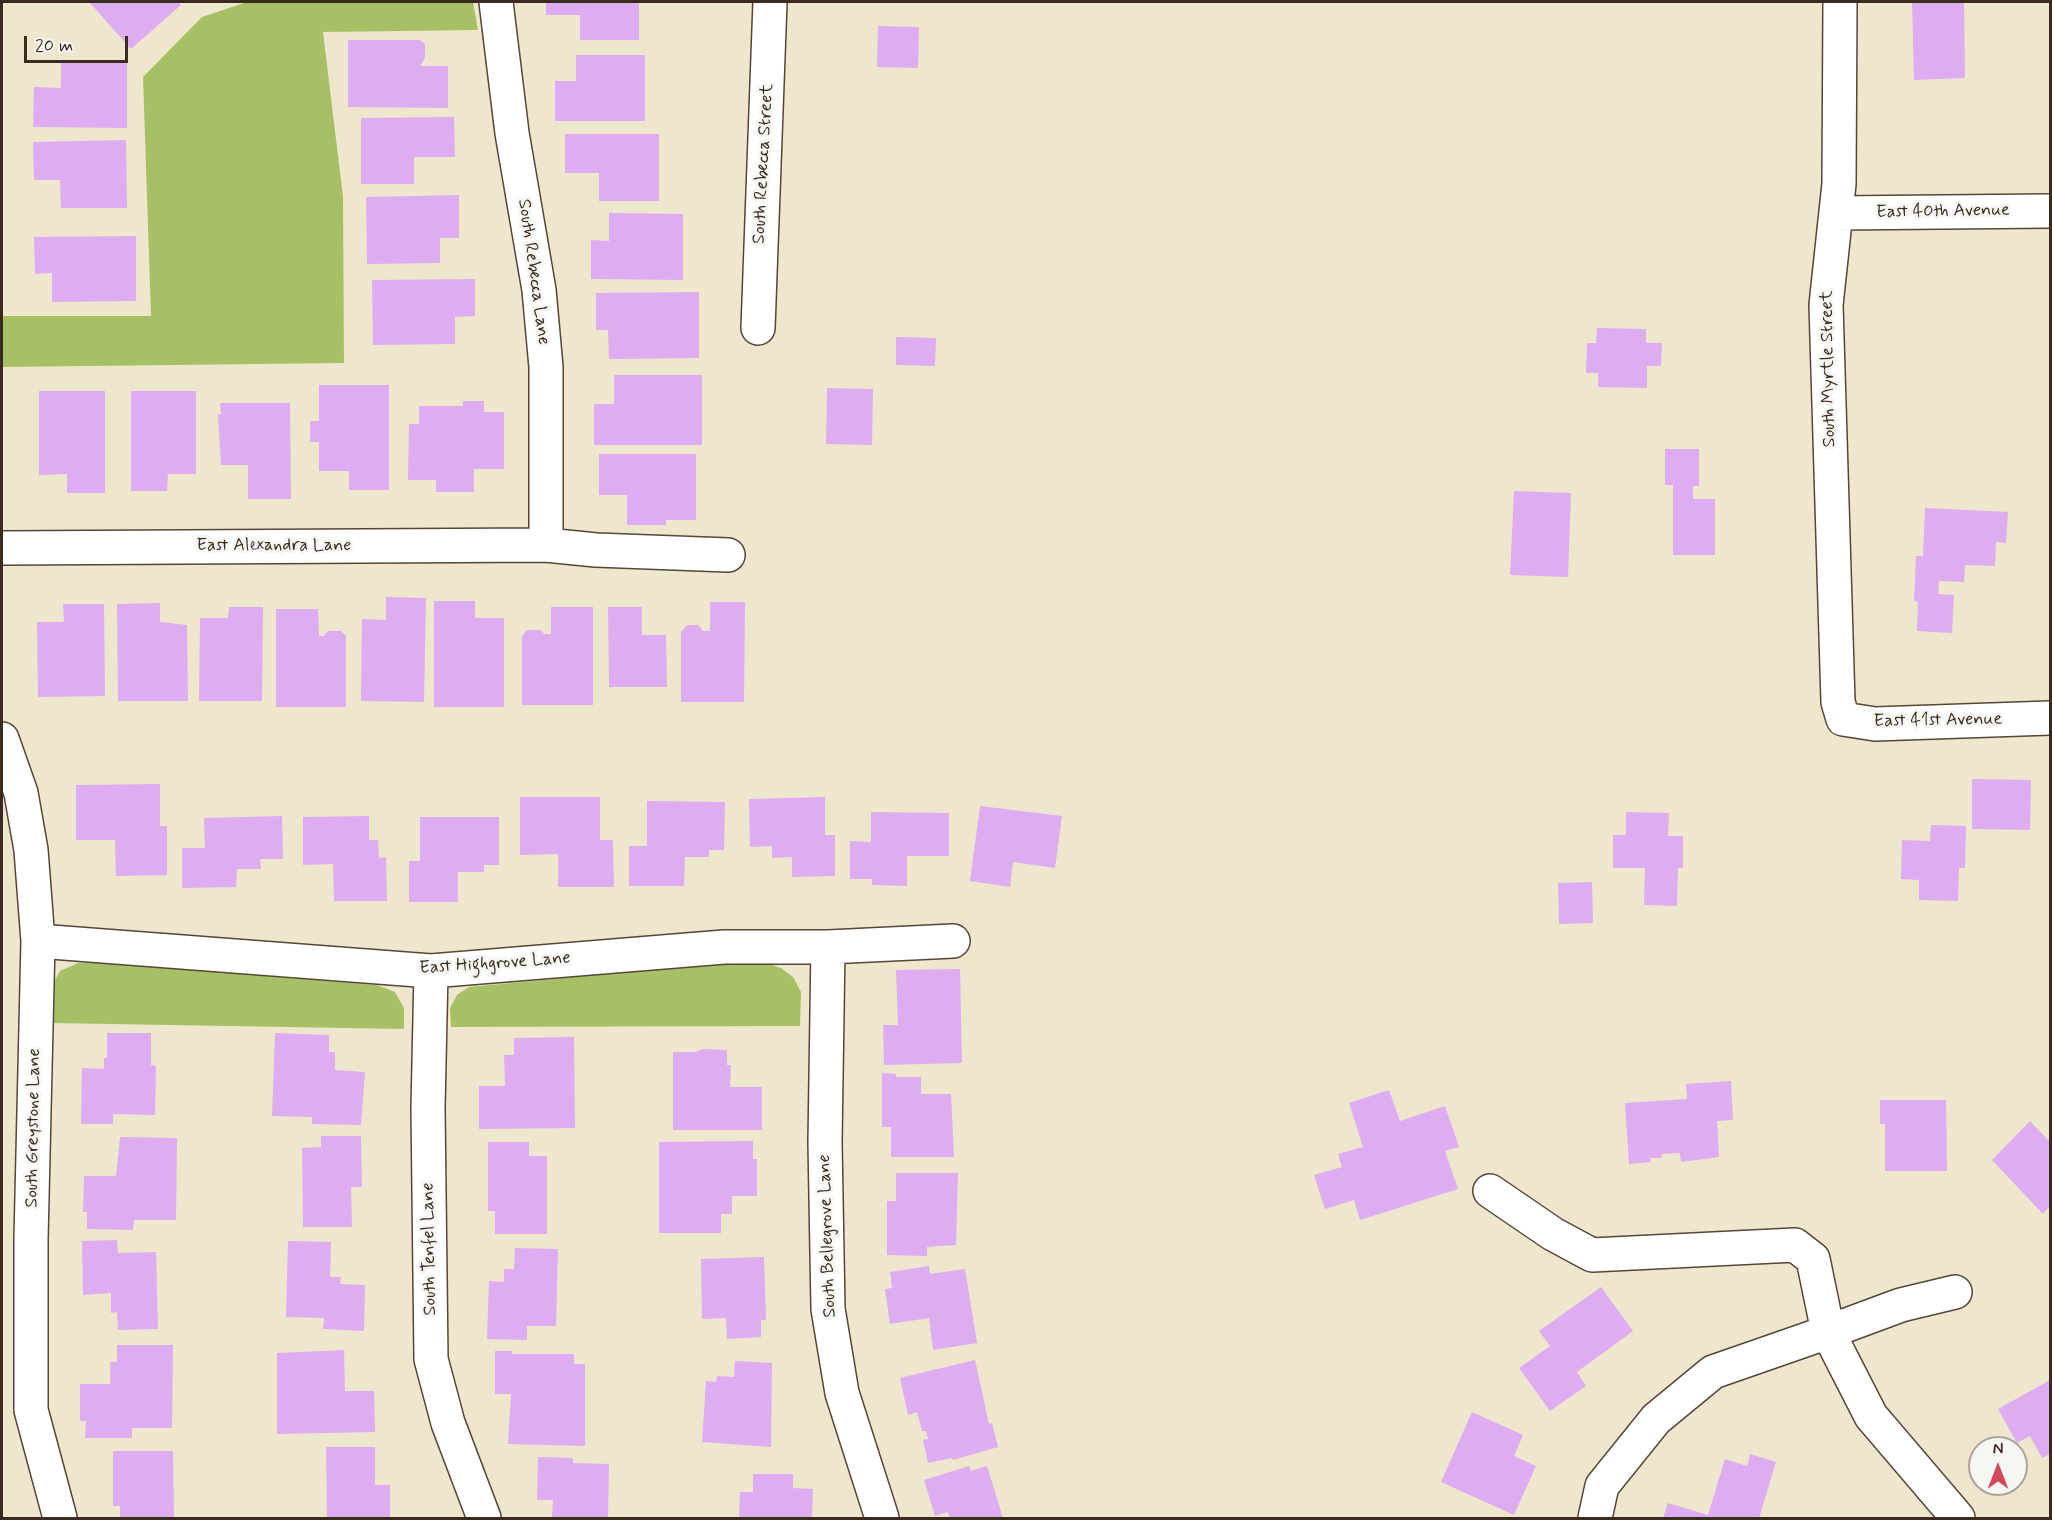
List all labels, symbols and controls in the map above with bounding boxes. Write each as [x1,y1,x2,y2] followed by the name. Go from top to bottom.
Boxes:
[27,24,130,62] scale bar
[35,34,73,58] text: 20 m
[749,83,779,245] street label: South Rebecca Street
[512,198,554,346] street label: South Rebecca Lane
[1876,200,2010,224] street label: East 40th Avenue
[1817,290,1841,448] street label: South Myrtle Street
[197,535,351,557] street label: East Alexandra Lane
[1874,709,2002,733] street label: East 41st Avenue
[419,948,571,980] street label: East Highgrove Lane
[22,1048,46,1208] street label: South Greystone Lane
[814,1154,842,1318] street label: South Bellegrove Lane
[418,1182,442,1316] street label: South Tenfel Lane
[1968,1436,2028,1496] north arrow
[1993,1439,2003,1460] text: N

